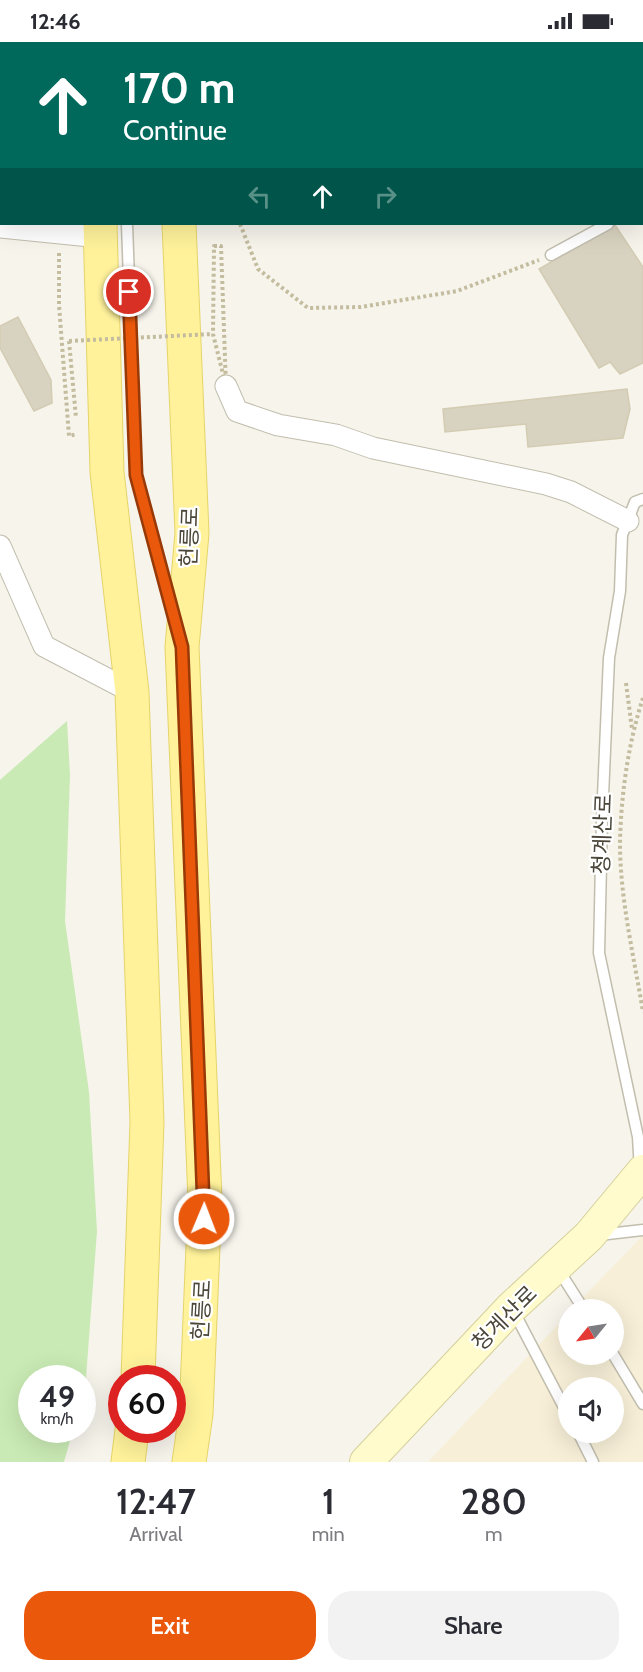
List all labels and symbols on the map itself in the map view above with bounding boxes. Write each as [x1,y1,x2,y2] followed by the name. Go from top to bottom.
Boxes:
[103,266,154,317] pin
[175,506,204,568] street label: 헌릉로
[588,793,617,875] street label: 청계산로
[172,1187,236,1251] position arrow
[186,1279,217,1341] street label: 헌릉로
[466,1280,543,1357] street label: 청계산로
[558,1299,624,1365] north arrow
[108,1365,186,1443] speed limit sign: 60

